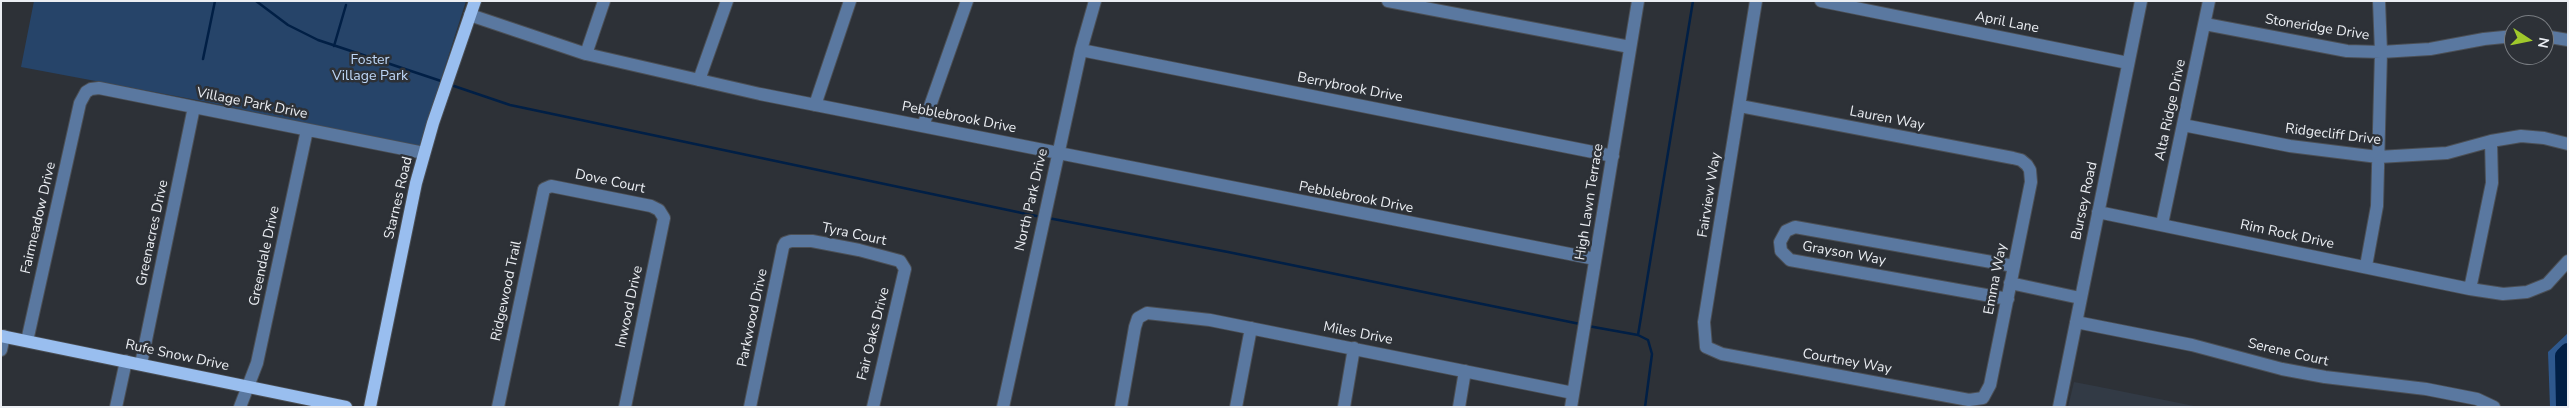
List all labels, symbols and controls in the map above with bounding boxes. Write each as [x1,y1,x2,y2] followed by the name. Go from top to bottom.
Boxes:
[1974,9,2040,37] street label: April Lane
[2264,11,2370,45] street label: Stoneridge Drive
[2504,15,2554,65] north arrow
[2533,36,2554,50] text: N
[332,53,408,85] park label: Foster Village Park
[2152,58,2190,162] street label: Alta Ridge Drive
[1296,70,1404,106] street label: Berrybrook Drive
[195,85,309,123] street label: Village Park Drive
[900,99,1018,137] street label: Pebblebrook Drive
[1848,104,1926,134] street label: Lauren Way
[2284,121,2382,149] street label: Ridgecliff Drive
[1572,142,1608,262] street label: High Lawn Terrace
[1012,147,1052,253] street label: North Park Drive
[1695,151,1725,239] street label: Fairview Way
[381,155,417,241] street label: Starnes Road
[18,160,60,276] street label: Fairmeadow Drive
[2068,160,2102,242] street label: Bursey Road
[573,166,647,198] street label: Dove Court
[134,179,172,287] street label: Greenacres Drive
[1297,179,1415,217] street label: Pebblebrook Drive
[246,204,284,308] street label: Greendale Drive
[2239,217,2335,253] street label: Rim Rock Drive
[820,220,888,250] street label: Tyra Court
[1801,238,1887,270] street label: Grayson Way
[488,239,526,343] street label: Ridgewood Trail
[1981,242,2011,316] street label: Emma Way
[613,264,647,350] street label: Inwood Drive
[734,267,772,369] street label: Parkwood Drive
[854,286,894,382] street label: Fair Oaks Drive
[1322,319,1394,349] street label: Miles Drive
[2246,336,2330,370] street label: Serene Court
[124,337,230,375] street label: Rufe Snow Drive
[1801,346,1893,378] street label: Courtney Way

